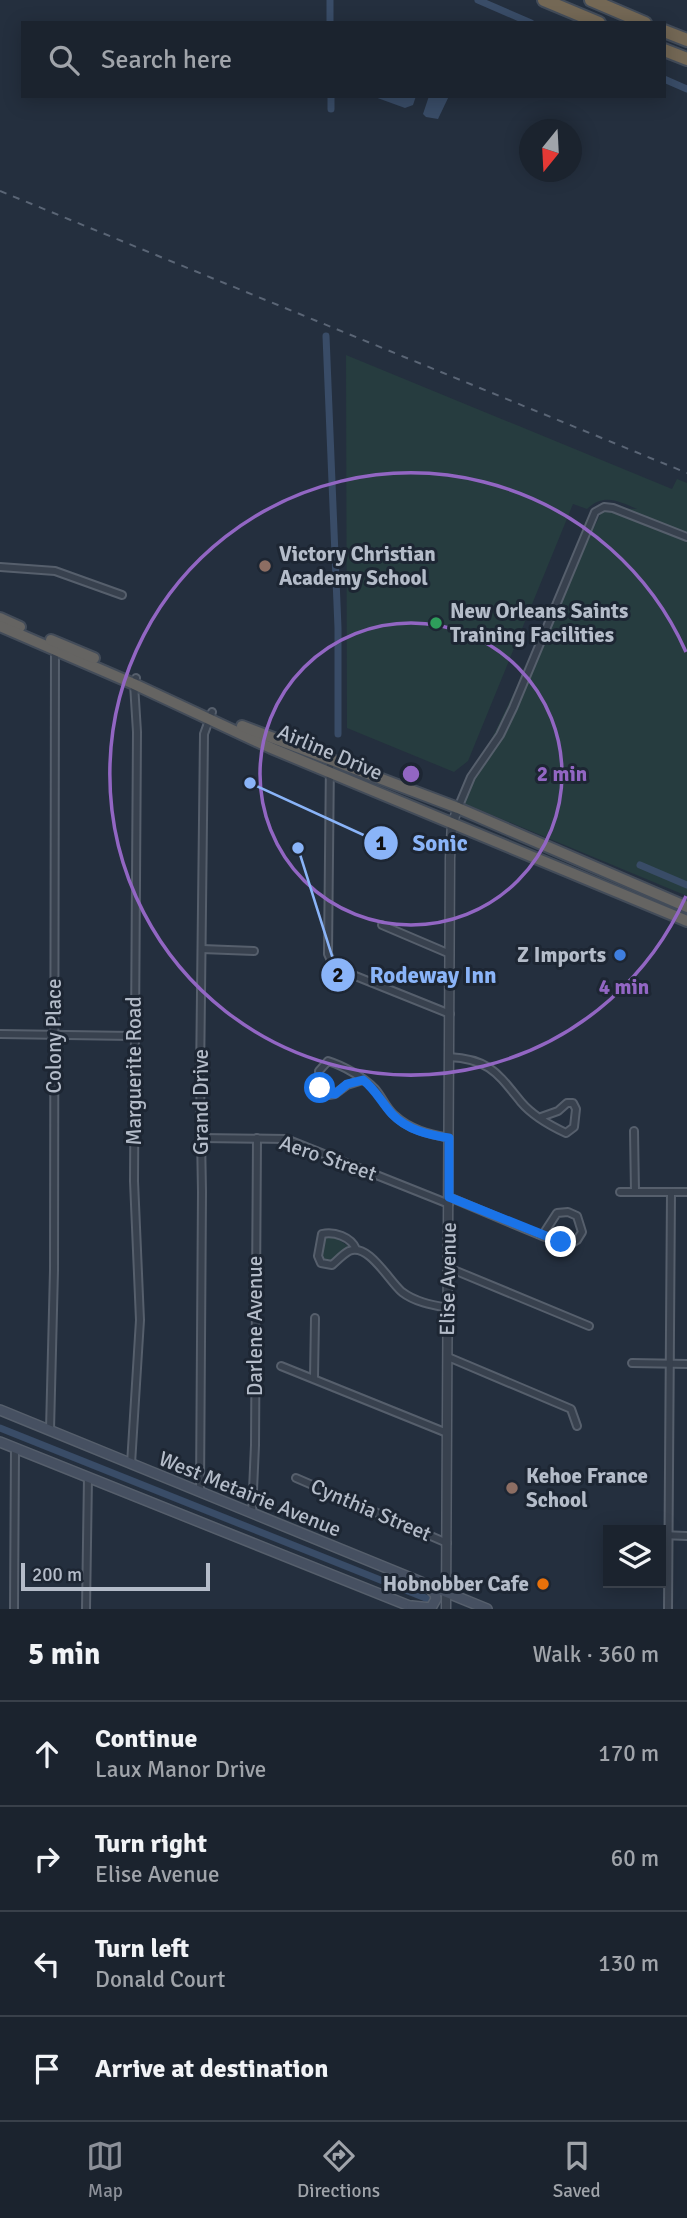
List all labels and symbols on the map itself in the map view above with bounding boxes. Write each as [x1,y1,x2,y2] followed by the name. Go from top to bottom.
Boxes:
[519,119,582,182] north arrow
[279,541,436,591] place label: Victory Christian Academy School
[257,558,273,574] marker: Victory Christian Academy School
[450,598,628,648] place label: New Orleans Saints Training Facilities
[428,615,444,631] marker: New Orleans Saints Training Facilities
[274,718,386,786] street label: Airline Drive
[537,761,587,787] text: 2 min
[399,762,423,786] centre of rings
[363,821,482,865] callout: Sonic
[412,829,468,858] text: Sonic
[375,830,387,856] text: 1
[517,942,606,968] place label: Z Imports
[612,947,628,963] marker: Z Imports
[320,953,510,997] callout: Rodeway Inn
[369,961,497,990] text: Rodeway Inn
[332,962,344,988] text: 2
[599,974,649,1000] text: 4 min
[41,979,67,1093] street label: Colony Place
[121,996,147,1146] street label: Marguerite Road
[188,1049,214,1155] street label: Grand Drive
[304,1072,335,1103] route start
[276,1129,380,1187] street label: Aero Street
[434,1222,462,1336] street label: Elise Avenue
[545,1226,576,1257] route end
[242,1256,268,1396] street label: Darlene Avenue
[155,1446,345,1542] street label: West Metairie Avenue
[526,1463,648,1513] place label: Kehoe France School
[307,1473,435,1547] street label: Cynthia Street
[504,1480,520,1496] marker: Kehoe France School
[21,1560,210,1592] scale bar
[383,1571,529,1597] place label: Hobnobber Cafe
[535,1576,551,1592] marker: Hobnobber Cafe

